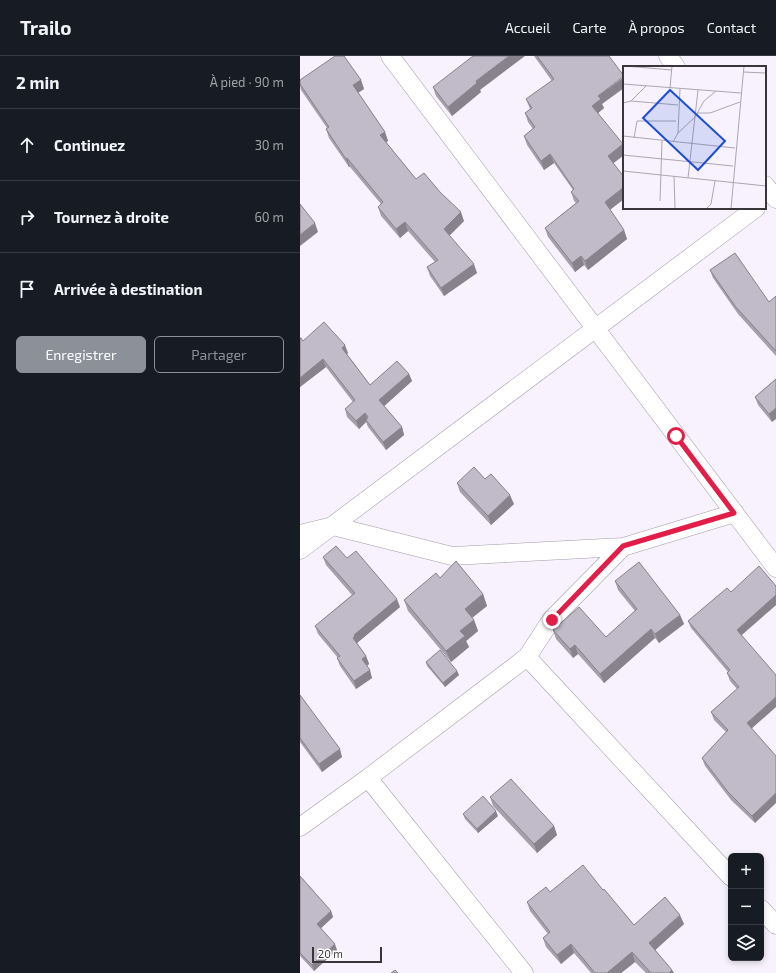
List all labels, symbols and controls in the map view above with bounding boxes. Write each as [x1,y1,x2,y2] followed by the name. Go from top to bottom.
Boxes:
[20,16,72,39] text: Trailo
[505,19,550,36] text: Accueil
[572,19,607,36] text: Carte
[629,19,685,36] text: À propos
[707,19,756,36] text: Contact
[623,66,766,209] inset map
[16,72,59,92] text: 2 min
[210,74,284,90] text: À pied · 90 m
[16,134,38,156] icon: ahead
[54,136,125,154] text: Continuez
[255,137,284,153] text: 30 m
[16,206,38,228] icon: right
[54,208,169,226] text: Tournez à droite
[254,209,284,225] text: 60 m
[16,278,38,300] icon: arrive
[54,280,202,298] text: Arrivée à destination
[16,336,146,373] button: Enregistrer
[154,336,284,373] button: Partager
[667,427,685,445] route start
[543,611,561,629] route end
[728,853,764,961] map controls
[728,853,764,889] button: +
[728,889,764,925] button: −
[728,925,764,961] button: layers
[312,945,382,964] scale bar
[318,947,343,960] text: 20 m

